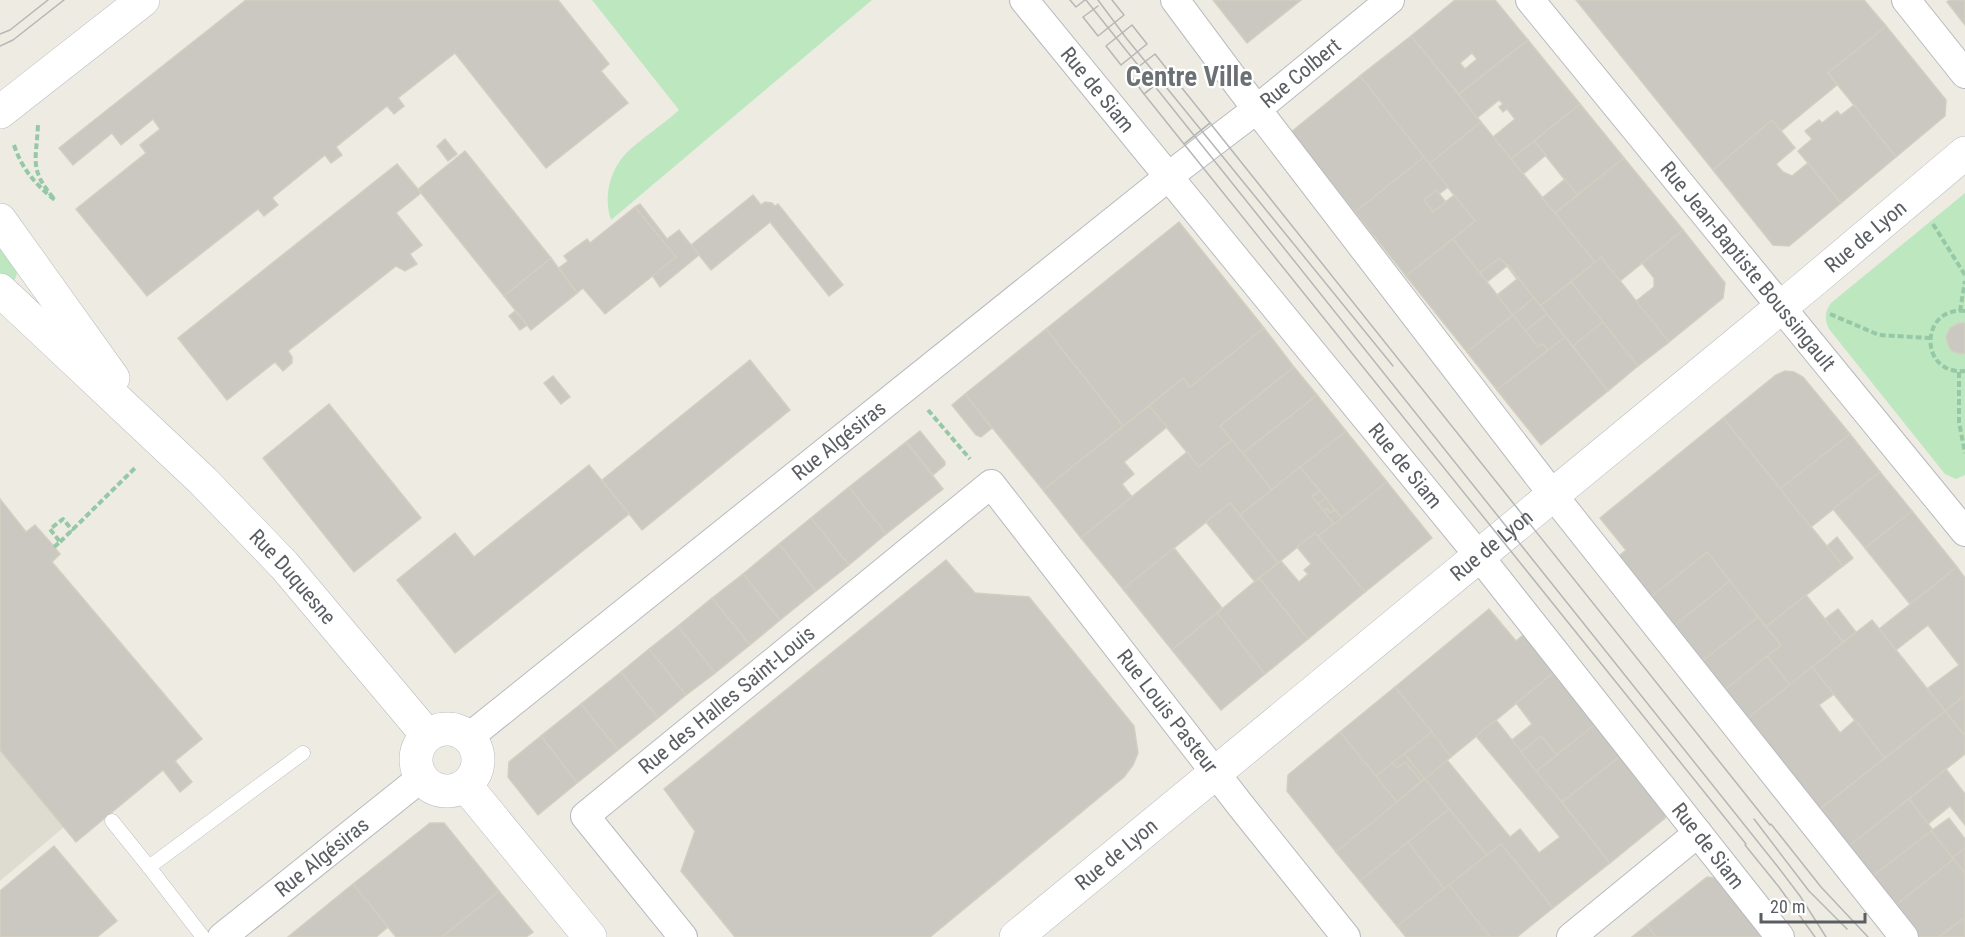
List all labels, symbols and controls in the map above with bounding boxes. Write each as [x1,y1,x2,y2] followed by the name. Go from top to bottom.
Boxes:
[1256,33,1346,113] street label: Rue Colbert
[1056,42,1139,137] street label: Rue de Siam
[1126,61,1252,93] district label: Centre Ville
[1655,157,1840,376] street label: Rue Jean-Baptiste Boussingault
[1820,196,1911,278] street label: Rue de Lyon
[787,396,891,485] street label: Rue Algésiras
[1363,419,1447,513] street label: Rue de Siam
[1446,505,1537,586] street label: Rue de Lyon
[244,525,341,629] street label: Rue Duquesne
[634,621,820,779] street label: Rue des Halles Saint-Louis
[1112,645,1223,778] street label: Rue Louis Pasteur
[1667,798,1749,894] street label: Rue de Siam
[270,812,374,902] street label: Rue Algésiras
[1071,814,1162,895] street label: Rue de Lyon
[1761,886,1864,924] scale bar
[1770,896,1805,917] text: 20 m

